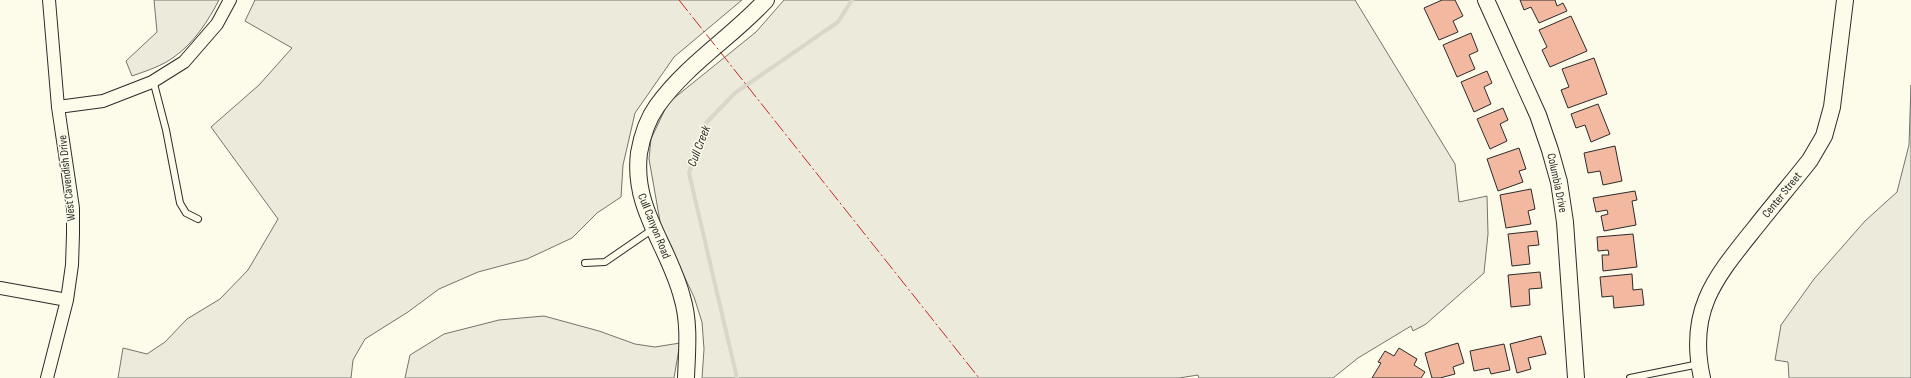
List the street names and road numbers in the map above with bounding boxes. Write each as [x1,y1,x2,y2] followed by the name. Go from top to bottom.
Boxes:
[55,134,79,222] street label: West Cavendish Drive
[1543,152,1571,214] street label: Columbia Drive
[1759,169,1805,221] street label: Center Street
[634,191,674,261] street label: Cull Canyon Road

